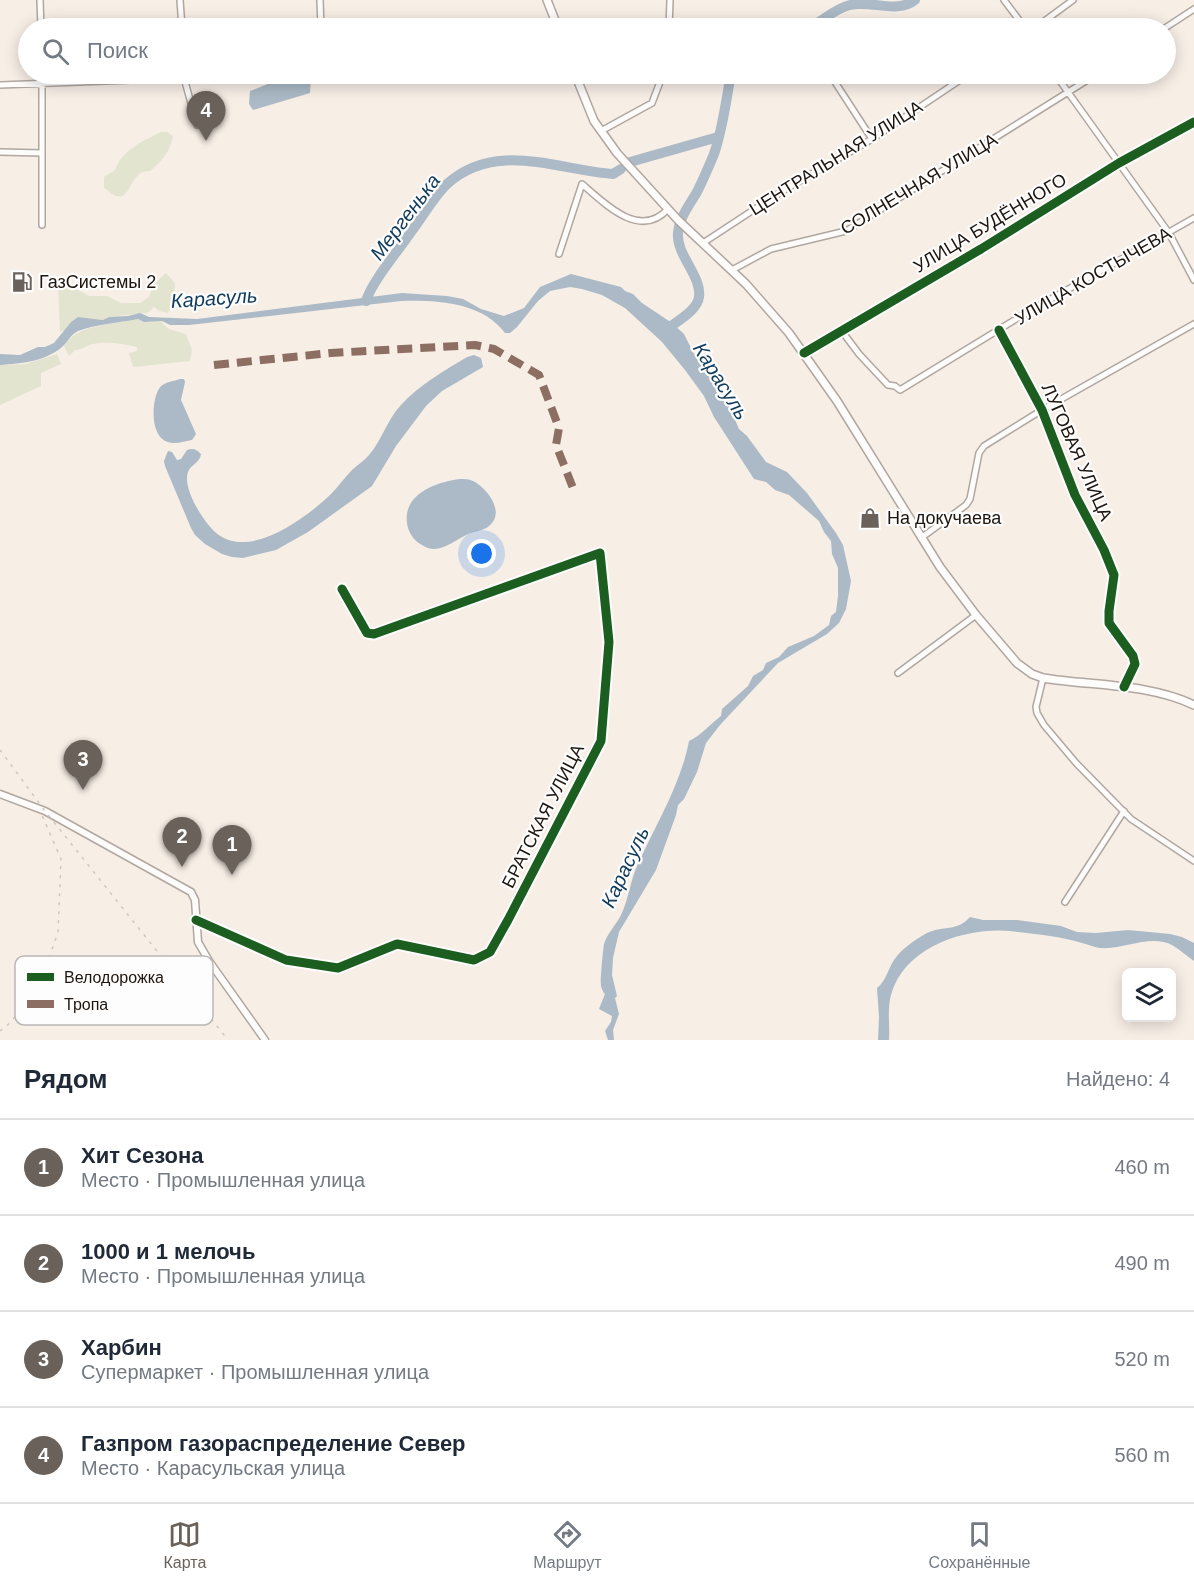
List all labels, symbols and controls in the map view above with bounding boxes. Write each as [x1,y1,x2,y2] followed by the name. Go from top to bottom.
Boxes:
[18,18,1176,84] search box
[39,35,72,68] icon: search
[87,38,148,63] text: Поиск
[186,92,226,141] pin: 4
[746,97,926,219] street label: ЦЕНТРАЛЬНАЯ УЛИЦА
[837,129,1001,239] street label: СОЛНЕЧНАЯ УЛИЦА
[910,169,1070,277] street label: УЛИЦА БУДЁННОГО
[366,170,444,264] water label: Мергенька
[1011,223,1175,329] street label: УЛИЦА КОСТЫЧЕВА
[10,270,34,294] fuel station icon: ГазСистемы 2
[39,272,156,292] place label: ГазСистемы 2
[170,284,258,312] water label: Карасуль
[689,338,753,424] water label: Карасуль
[1038,380,1116,524] street label: ЛУГОВАЯ УЛИЦА
[858,506,882,530] shop icon: На докучаева
[887,508,1002,528] place label: На докучаева
[467,539,496,568] your location
[64,740,103,790] pin: 3
[498,741,588,891] street label: БРАТСКАЯ УЛИЦА
[162,818,201,867] pin: 2
[597,823,653,911] water label: Карасуль
[212,826,252,875] pin: 1
[15,956,213,1025] legend
[1122,968,1176,1022] map controls
[1122,968,1176,1022] button: layers
[64,969,164,986] text: Велодорожка
[64,996,108,1013] text: Тропа
[24,1064,107,1094] text: Рядом
[1066,1068,1170,1090] text: Найдено: 4
[81,1143,204,1168] text: Хит Сезона
[38,1156,49,1178] text: 1
[1114,1156,1170,1178] text: 460 m
[81,1169,365,1191] text: Место · Промышленная улица
[81,1239,255,1264] text: 1000 и 1 мелочь
[38,1252,49,1274] text: 2
[1114,1252,1170,1274] text: 490 m
[81,1265,365,1287] text: Место · Промышленная улица
[81,1335,162,1360] text: Харбин
[38,1348,49,1370] text: 3
[1114,1348,1170,1370] text: 520 m
[81,1361,429,1383] text: Супермаркет · Промышленная улица
[81,1431,466,1456] text: Газпром газораспределение Север
[38,1444,49,1466] text: 4
[1114,1444,1170,1466] text: 560 m
[81,1457,345,1479] text: Место · Карасульская улица
[164,1518,206,1572] tab: Карта
[533,1518,602,1572] tab: Маршрут
[929,1518,1030,1572] tab: Сохранённые

